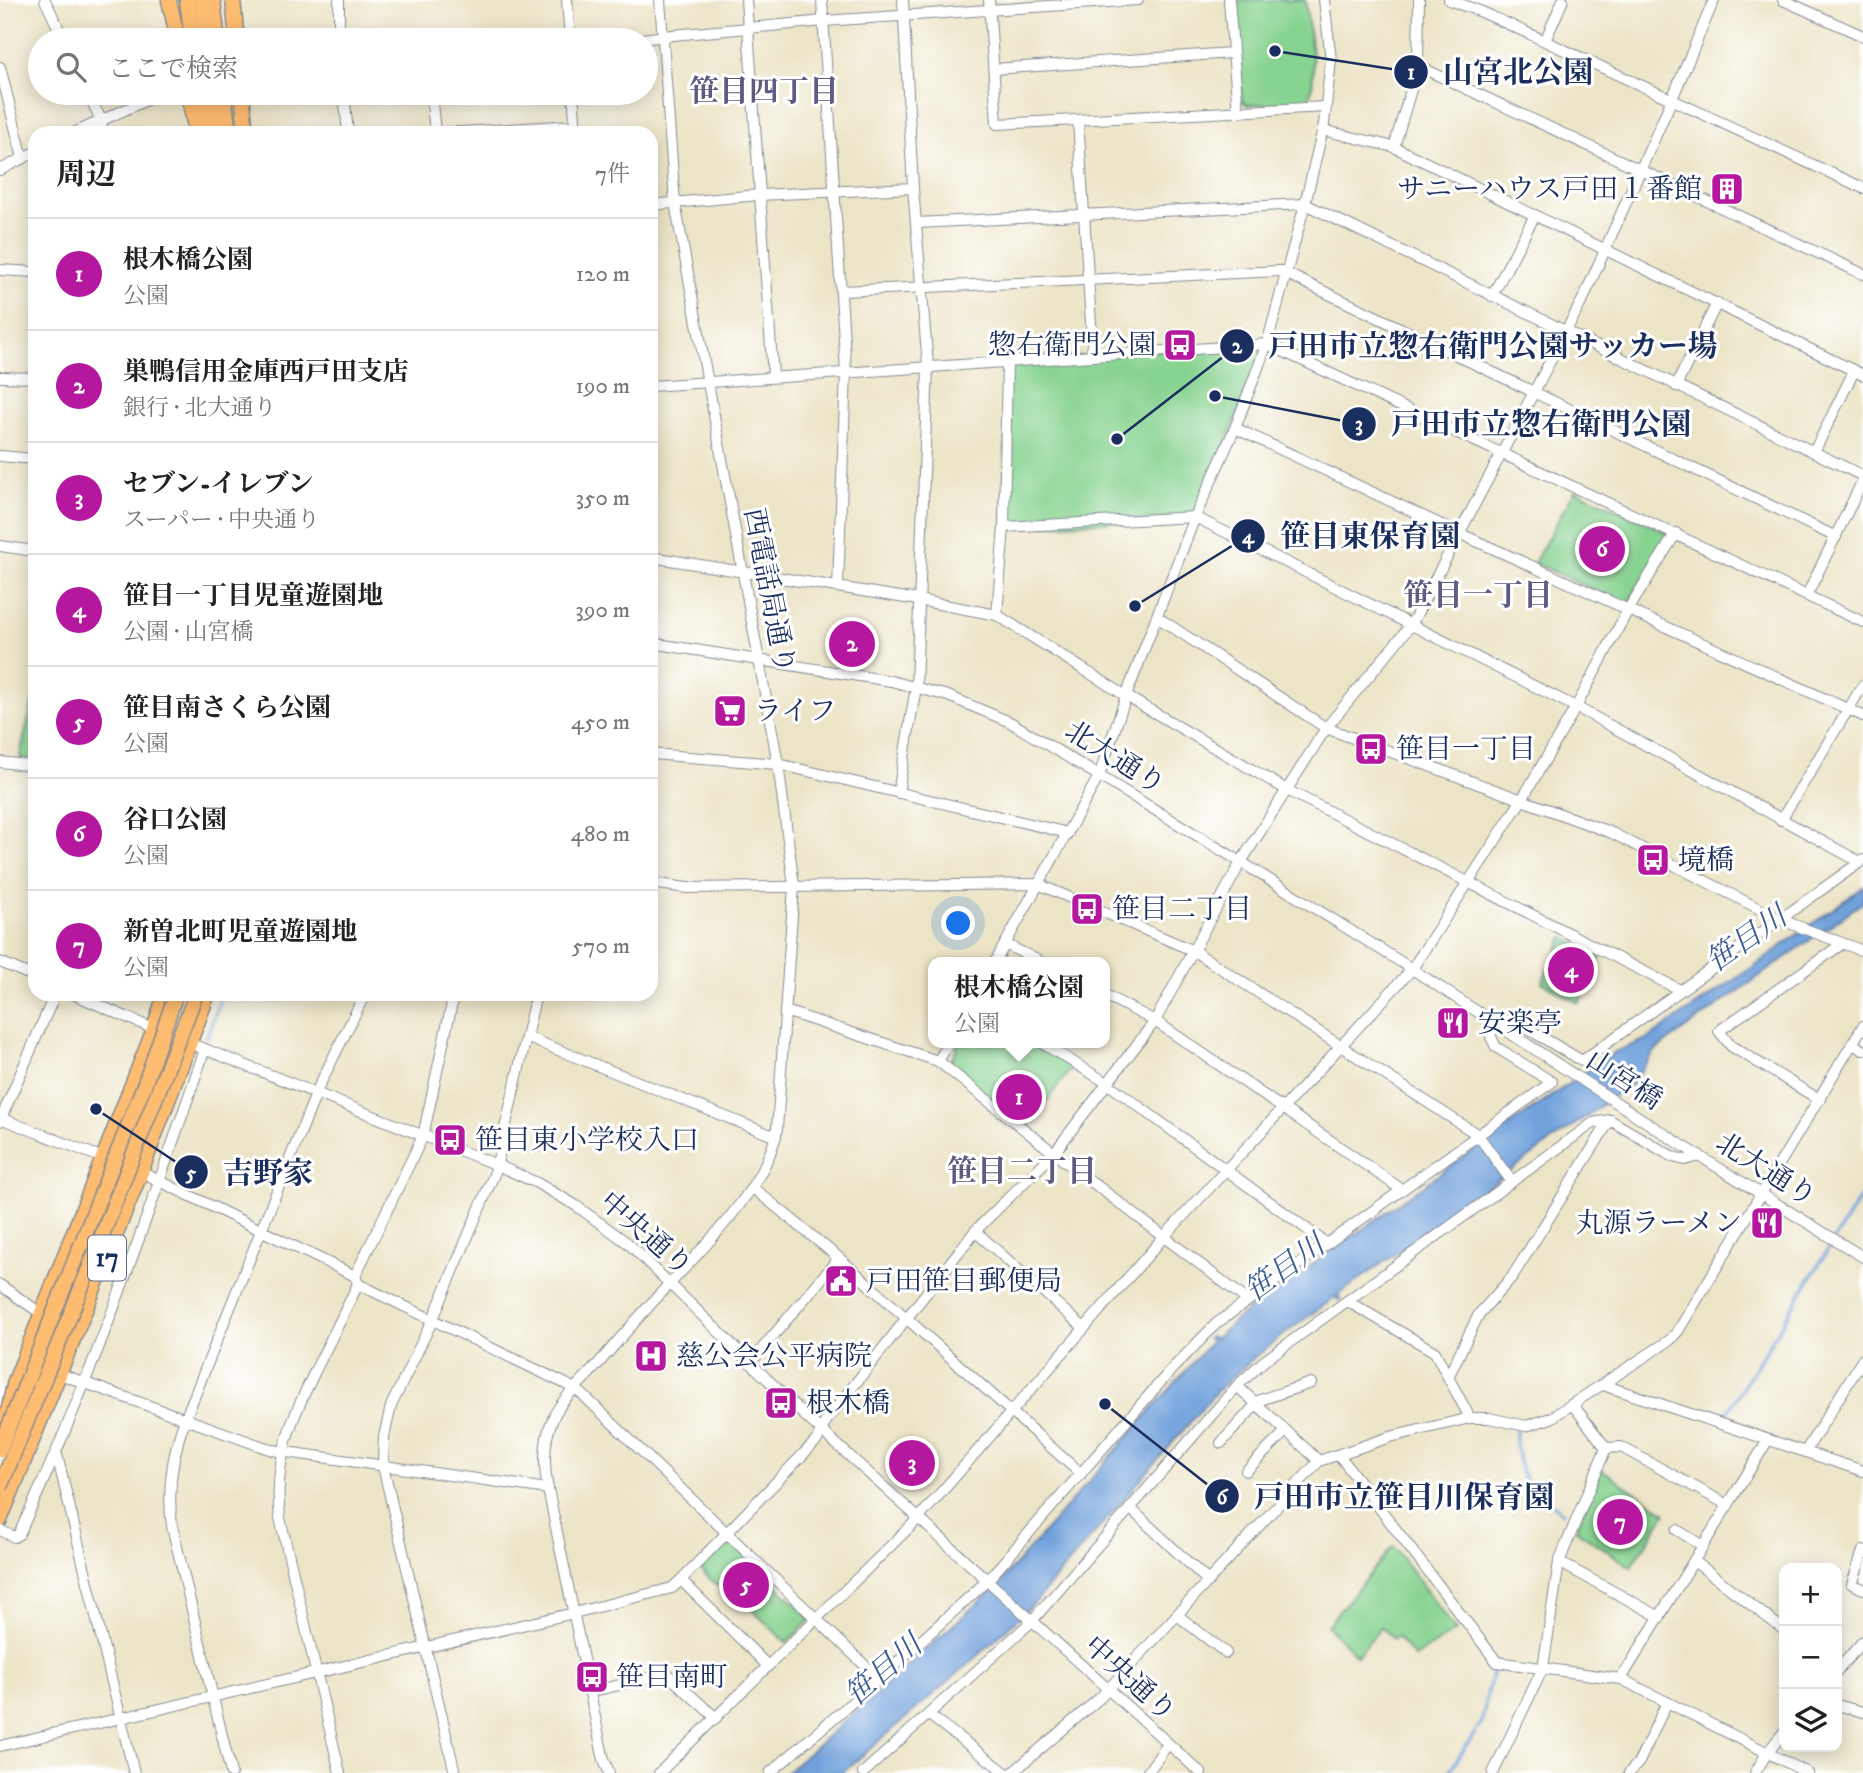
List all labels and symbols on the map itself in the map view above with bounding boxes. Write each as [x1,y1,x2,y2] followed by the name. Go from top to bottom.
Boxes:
[1394,46,1607,97] callout: 山宮北公園
[1443,55,1593,92] text: 山宮北公園
[1407,60,1415,86] text: 1
[689,74,839,111] district label: 笹目四丁目
[1708,170,1746,208] building icon: サニーハウス戸田１番館
[1397,172,1702,207] place label: サニーハウス戸田１番館
[1219,320,1732,371] callout: 戸田市立惣右衛門公園サッカー場
[1161,326,1199,364] bus stop icon: 惣右衛門公園
[988,328,1156,363] place label: 惣右衛門公園
[1268,329,1718,366] text: 戸田市立惣右衛門公園サッカー場
[1232,334,1243,360] text: 2
[1342,398,1705,449] callout: 戸田市立惣右衛門公園
[1391,407,1691,444] text: 戸田市立惣右衛門公園
[1355,412,1363,438] text: 3
[736,505,802,677] street label: 西電話局通り
[1231,510,1474,561] callout: 笹目東保育園
[1280,519,1460,556] text: 笹目東保育園
[1579,523,1625,575] pin: 6
[1242,524,1255,550] text: 4
[1403,578,1553,615] district label: 笹目一丁目
[829,618,875,670] pin: 2
[711,692,749,730] supermarket icon: ライフ
[754,694,836,729] place label: ライフ
[1058,713,1172,803] street label: 北大通り
[1352,730,1390,768] bus stop icon: 笹目一丁目
[1396,732,1536,767] place label: 笹目一丁目
[1634,841,1672,879] bus stop icon: 境橋
[1678,843,1734,878] place label: 境橋
[1068,890,1106,928] bus stop icon: 笹目二丁目
[1112,892,1252,927] place label: 笹目二丁目
[1700,897,1797,981] water label: 笹目川
[941,906,975,940] your location
[1548,944,1594,996] pin: 4
[1434,1004,1472,1042] restaurant icon: 安楽亭
[1478,1006,1562,1041] place label: 安楽亭
[1579,1042,1669,1118] street label: 山宮橋
[996,1071,1042,1123] pin: 1
[431,1121,469,1159] bus stop icon: 笹目東小学校入口
[475,1123,699,1158] place label: 笹目東小学校入口
[1709,1125,1823,1215] street label: 北大通り
[174,1147,327,1198] callout: 吉野家
[947,1154,1097,1191] district label: 笹目二丁目
[223,1156,313,1193] text: 吉野家
[185,1161,197,1187] text: 5
[592,1184,700,1284] street label: 中央通り
[1748,1204,1786,1242] restaurant icon: 丸源ラーメン
[1575,1206,1742,1241] place label: 丸源ラーメン
[1238,1226,1335,1310] water label: 笹目川
[88,1236,126,1280] road number: 17
[822,1262,860,1300] public building icon: 戸田笹目郵便局
[866,1264,1062,1299] place label: 戸田笹目郵便局
[632,1337,670,1375] hospital icon: 慈公会公平病院
[676,1339,872,1374] place label: 慈公会公平病院
[762,1384,800,1422] bus stop icon: 根木橋
[806,1386,890,1421] place label: 根木橋
[889,1437,935,1489] pin: 3
[1205,1471,1568,1522] callout: 戸田市立笹目川保育園
[1254,1480,1554,1517] text: 戸田市立笹目川保育園
[1217,1485,1229,1511] text: 6
[1597,1496,1643,1548] pin: 7
[723,1559,769,1611] pin: 5
[838,1626,932,1714] water label: 笹目川
[1077,1629,1183,1729] street label: 中央通り
[573,1658,611,1696] bus stop icon: 笹目南町
[616,1660,728,1695] place label: 笹目南町

